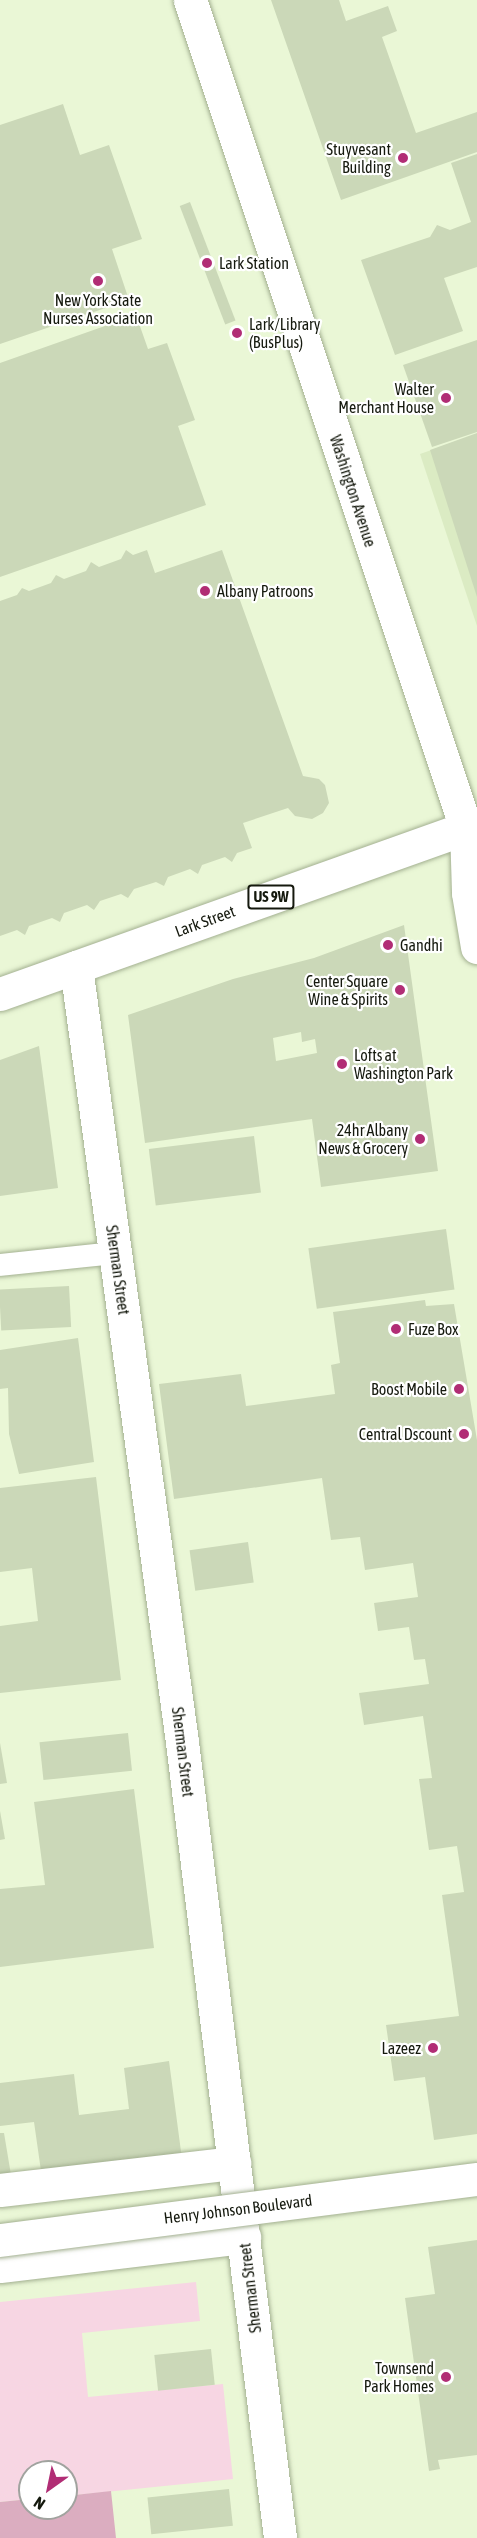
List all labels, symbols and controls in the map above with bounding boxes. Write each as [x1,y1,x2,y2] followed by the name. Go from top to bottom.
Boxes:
[326,139,391,177] place label: Stuyvesant Building
[396,151,410,165] marker: Stuyvesant Building
[219,253,289,273] place label: Lark Station
[200,256,214,270] marker: Lark Station
[91,274,105,288] marker: New York State Nurses Association
[43,290,153,328] place label: New York State Nurses Association
[249,314,320,352] place label: Lark/Library (BusPlus)
[230,326,244,340] marker: Lark/Library (BusPlus)
[338,379,434,417] place label: Walter Merchant House
[439,391,453,405] marker: Walter Merchant House
[326,433,380,549] street label: Washington Avenue
[217,581,313,601] place label: Albany Patroons
[198,584,212,598] marker: Albany Patroons
[247,885,295,909] road number: US 9W
[172,901,238,941] street label: Lark Street
[400,935,443,955] place label: Gandhi
[381,938,395,952] marker: Gandhi
[306,971,388,1009] place label: Center Square Wine & Spirits
[393,983,407,997] marker: Center Square Wine & Spirits
[354,1045,453,1083] place label: Lofts at Washington Park
[335,1057,349,1071] marker: Lofts at Washington Park
[318,1120,408,1158] place label: 24hr Albany News & Grocery
[413,1132,427,1146] marker: 24hr Albany News & Grocery
[102,1224,134,1316] street label: Sherman Street
[408,1319,458,1339] place label: Fuze Box
[389,1322,403,1336] marker: Fuze Box
[371,1379,447,1399] place label: Boost Mobile
[452,1382,466,1396] marker: Boost Mobile
[359,1424,452,1444] place label: Central Dscount
[457,1427,471,1441] marker: Central Dscount
[168,1706,198,1798] street label: Sherman Street
[382,2038,421,2058] place label: Lazeez
[426,2041,440,2055] marker: Lazeez
[163,2190,313,2228] street label: Henry Johnson Boulevard
[235,2242,265,2334] street label: Sherman Street
[364,2358,434,2396] place label: Townsend Park Homes
[439,2370,453,2384] marker: Townsend Park Homes
[18,2460,78,2520] north arrow
[30,2493,48,2514] text: N

